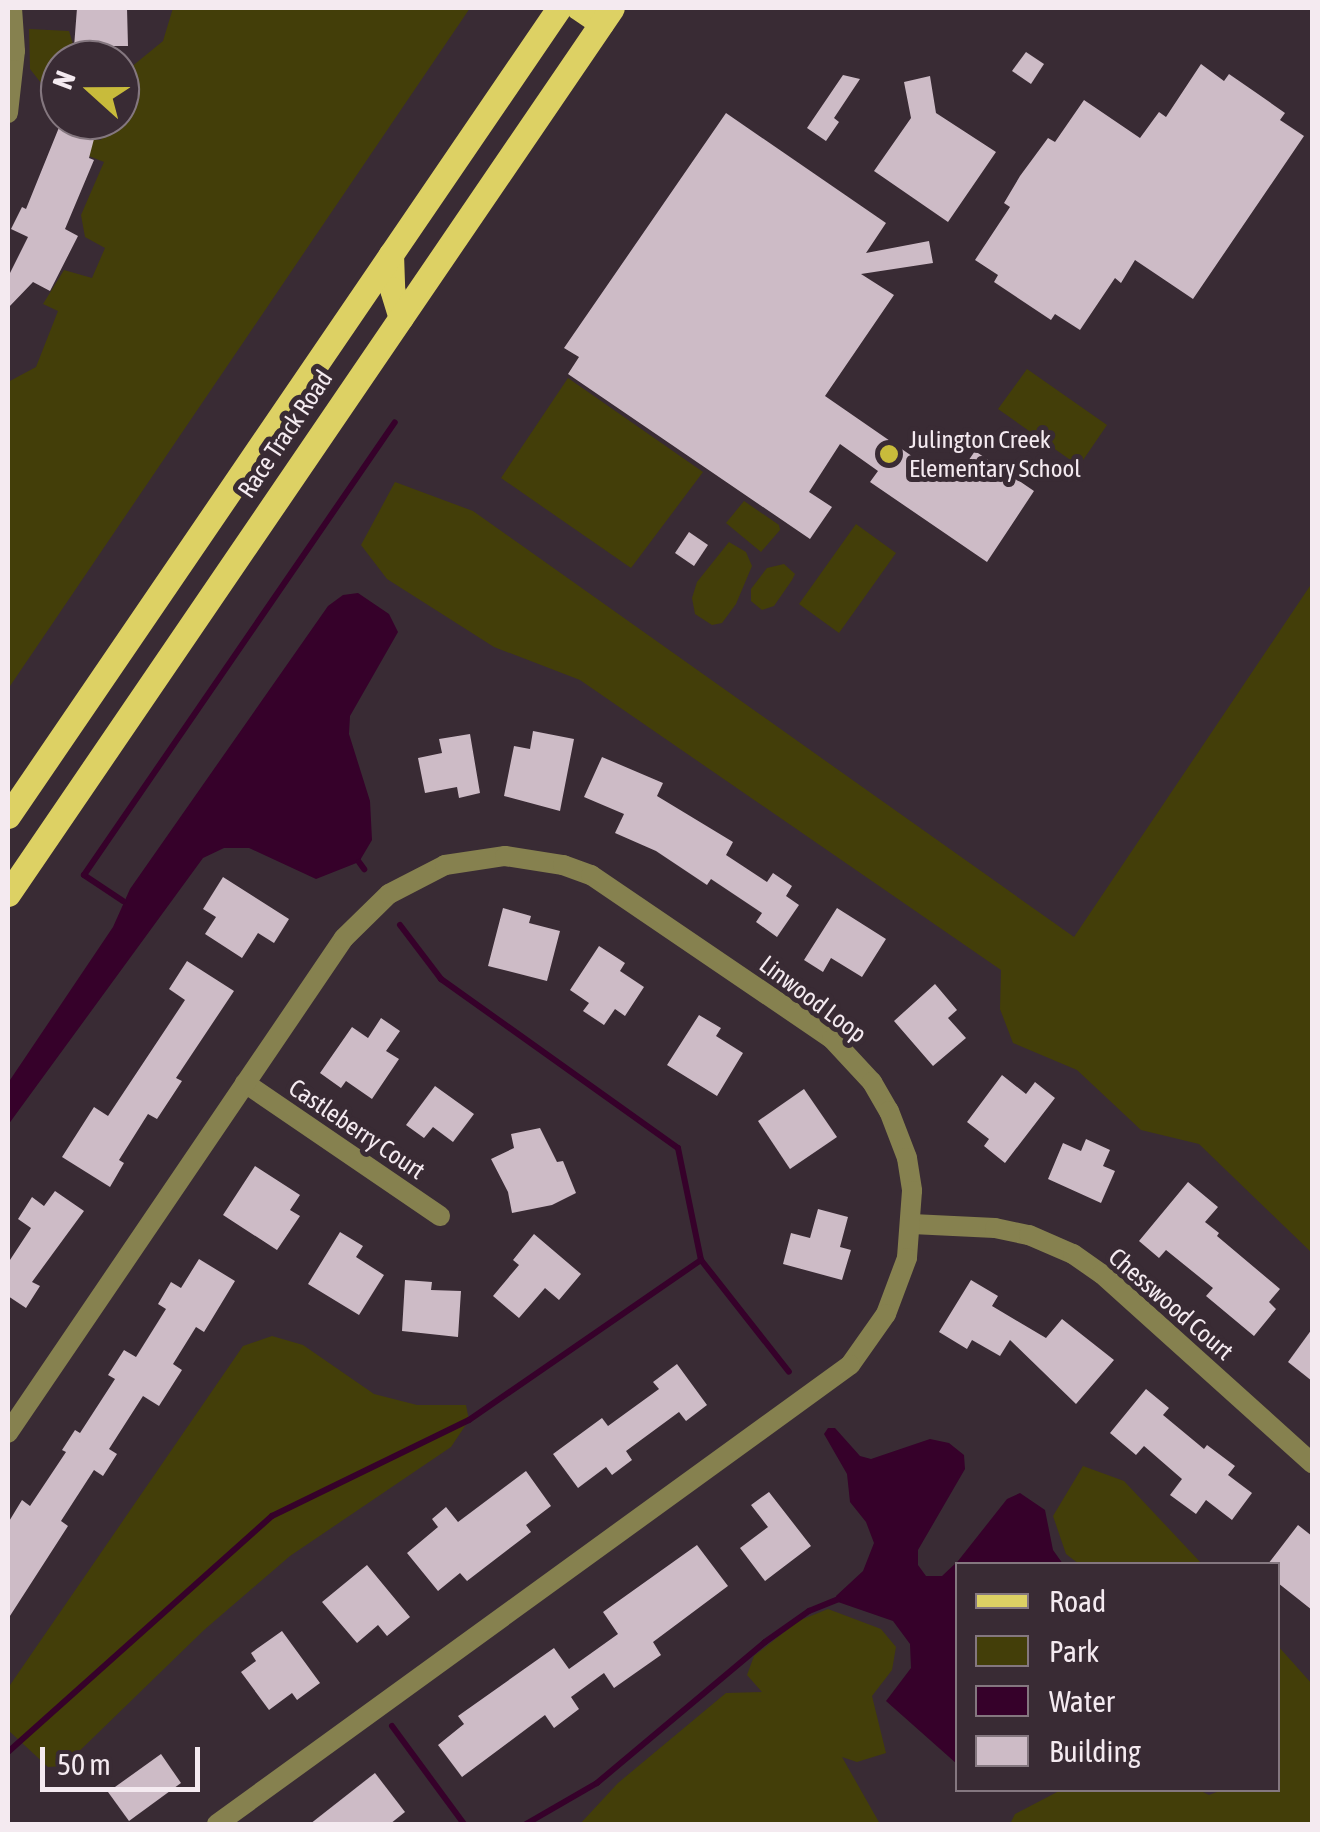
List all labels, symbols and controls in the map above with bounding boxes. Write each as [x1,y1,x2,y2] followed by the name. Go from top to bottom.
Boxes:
[40,40,140,140] north arrow
[46,67,82,93] text: N
[231,364,339,504] street label: Race Track Road
[909,425,1081,484] place label: Julington Creek Elementary School
[878,443,900,465] marker: Julington Creek Elementary School
[754,949,872,1049] street label: Linwood Loop
[283,1072,431,1186] street label: Castleberry Court
[1103,1242,1239,1366] street label: Chesswood Court
[955,1562,1280,1792] legend
[1049,1584,1106,1618] text: Road
[1049,1634,1099,1668] text: Park
[1049,1684,1115,1718] text: Water
[45,1727,205,1789] scale bar
[1049,1734,1141,1768] text: Building
[57,1747,111,1781] text: 50 m

